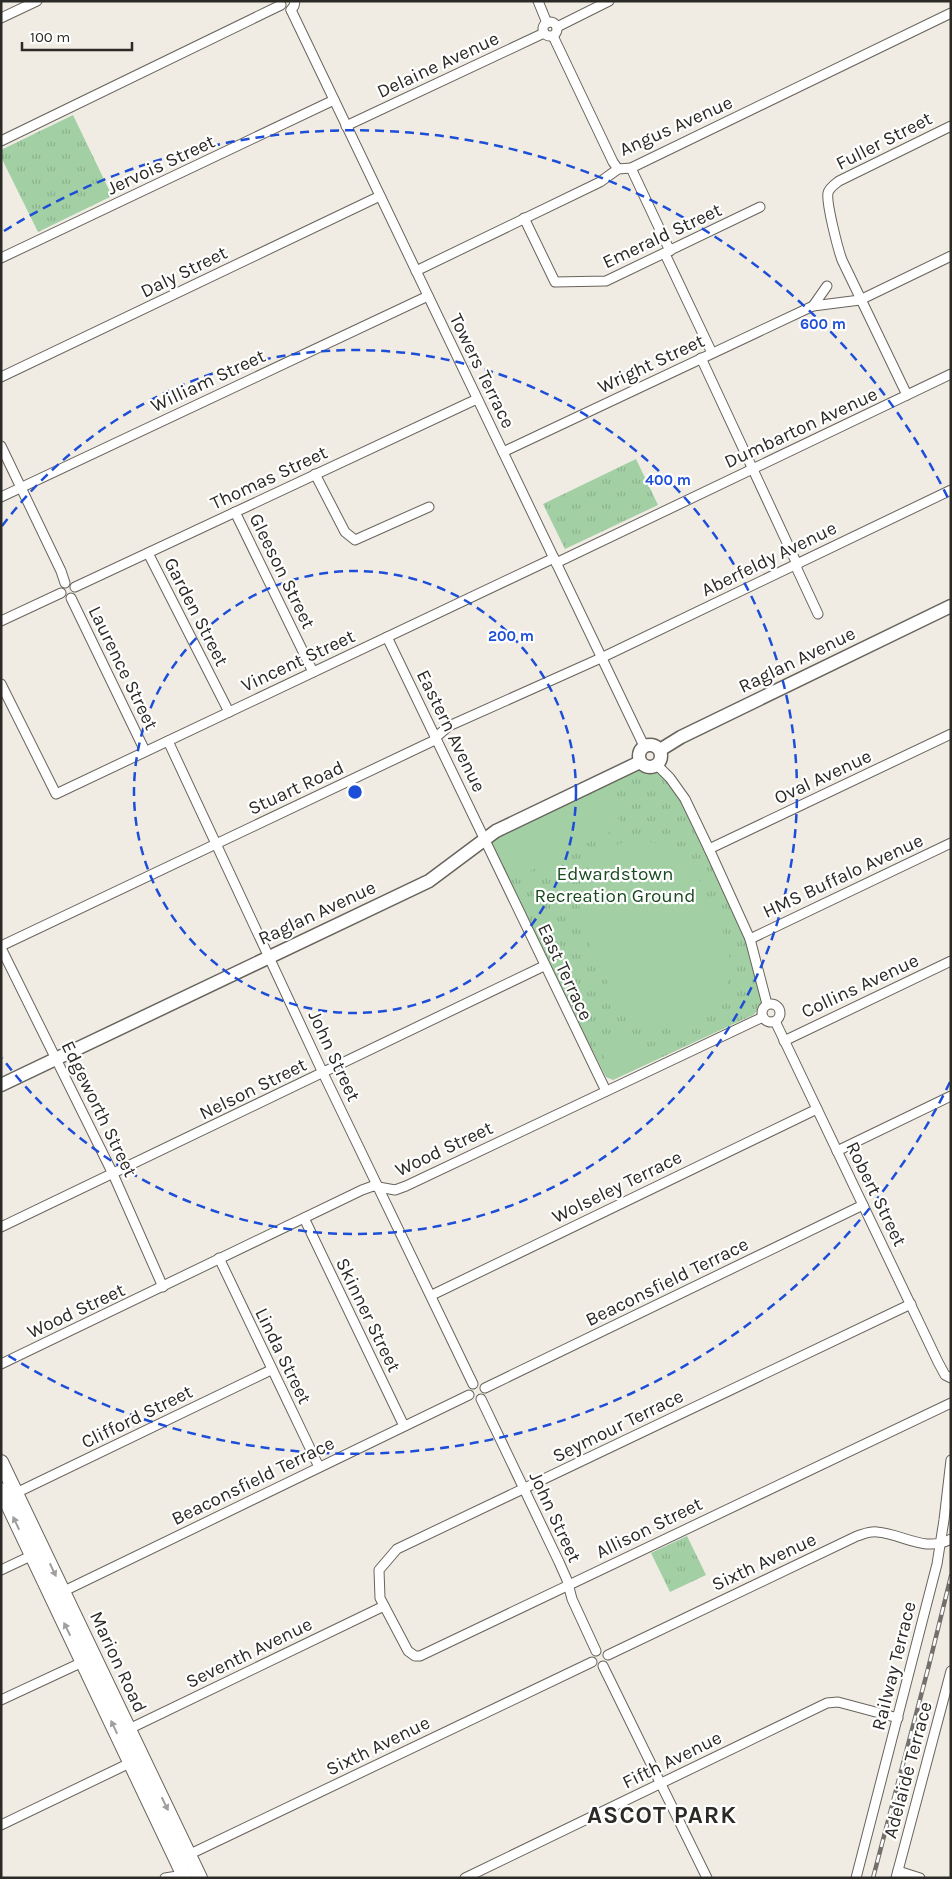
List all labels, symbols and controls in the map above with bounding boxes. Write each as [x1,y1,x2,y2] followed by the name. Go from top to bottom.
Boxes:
[22,20,132,52] scale bar
[374,27,502,103] street label: Delaine Avenue
[30,28,70,46] text: 100 m
[616,91,736,161] street label: Angus Avenue
[832,107,936,175] street label: Fuller Street
[104,130,218,200] street label: Jervois Street
[599,199,725,273] street label: Emerald Street
[137,242,231,302] street label: Daly Street
[445,310,519,432] street label: Towers Terrace
[800,315,846,333] text: 600 m
[594,330,708,398] street label: Wright Street
[147,345,269,417] street label: William Street
[721,383,881,473] street label: Dumbarton Avenue
[207,441,331,515] street label: Thomas Street
[645,471,691,489] text: 400 m
[245,510,319,632] street label: Gleeson Street
[698,517,840,601] street label: Aberfeldy Avenue
[159,554,233,670] street label: Garden Street
[83,602,163,734] street label: Laurence Street
[735,622,859,698] street label: Raglan Avenue
[238,625,358,697] street label: Vincent Street
[488,627,534,645] text: 200 m
[412,666,490,796] street label: Eastern Avenue
[771,745,875,809] street label: Oval Avenue
[245,756,347,820] street label: Stuart Road
[346,783,364,801] centre of rings
[759,829,927,923] street label: HMS Buffalo Avenue
[534,863,696,907] park label: Edwardstown Recreation Ground
[255,876,379,950] street label: Raglan Avenue
[533,920,597,1024] street label: East Terrace
[798,949,922,1023] street label: Collins Avenue
[303,1007,365,1105] street label: John Street
[57,1037,141,1181] street label: Edgeworth Street
[196,1054,310,1124] street label: Nelson Street
[392,1117,496,1181] street label: Wood Street
[841,1138,911,1250] street label: Robert Street
[548,1146,686,1228] street label: Wolseley Terrace
[582,1233,752,1331] street label: Beaconsfield Terrace
[331,1254,405,1376] street label: Skinner Street
[24,1279,128,1343] street label: Wood Street
[250,1304,316,1408] street label: Linda Street
[78,1381,196,1453] street label: Clifford Street
[549,1385,687,1467] street label: Seymour Terrace
[168,1432,338,1530] street label: Beaconsfield Terrace
[524,1468,586,1566] street label: John Street
[592,1493,706,1563] street label: Allison Street
[12,1516,20,1530] one-way arrow
[708,1528,820,1596] street label: Sixth Avenue
[50,1563,58,1577] one-way arrow
[867,1599,921,1733] street label: Railway Terrace
[85,1608,151,1716] street label: Marion Road
[182,1613,316,1693] street label: Seventh Avenue
[63,1622,71,1636] one-way arrow
[879,1699,937,1841] street label: Adelaide Terrace
[323,1711,433,1781] street label: Sixth Avenue
[109,1720,117,1734] one-way arrow
[619,1726,725,1794] street label: Fifth Avenue
[161,1797,169,1811] one-way arrow
[587,1801,737,1829] district label: ASCOT PARK

